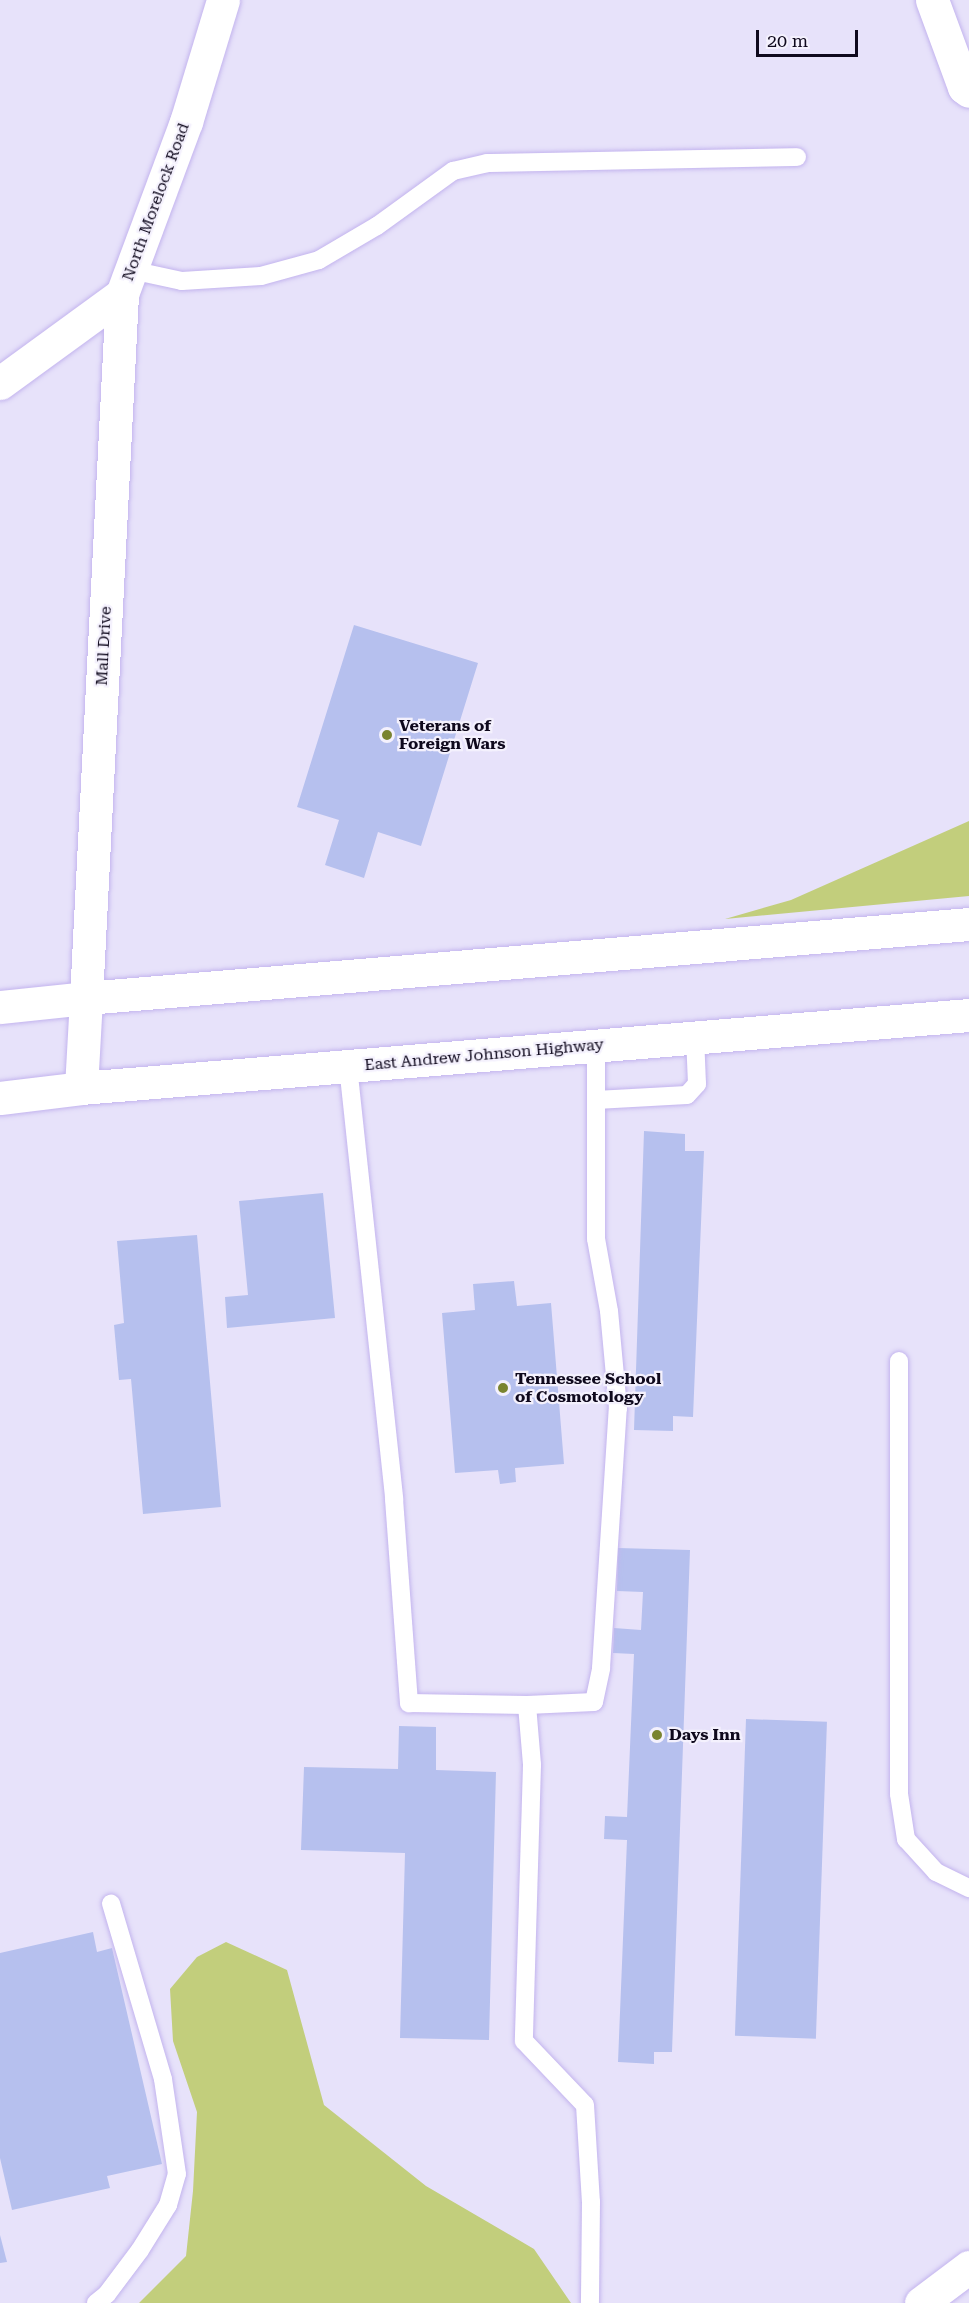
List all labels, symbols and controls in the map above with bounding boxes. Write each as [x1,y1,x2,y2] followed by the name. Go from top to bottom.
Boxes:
[759,18,861,56] scale bar
[767,30,808,51] text: 20 m
[118,120,194,284] street label: North Morelock Road
[92,606,116,686] street label: Mall Drive
[399,716,506,754] place label: Veterans of Foreign Wars
[380,728,394,742] marker: Veterans of Foreign Wars
[364,1035,604,1075] street label: East Andrew Johnson Highway
[515,1369,661,1407] place label: Tennessee School of Cosmotology
[496,1381,510,1395] marker: Tennessee School of Cosmotology
[669,1725,740,1745] place label: Days Inn
[650,1728,664,1742] marker: Days Inn

